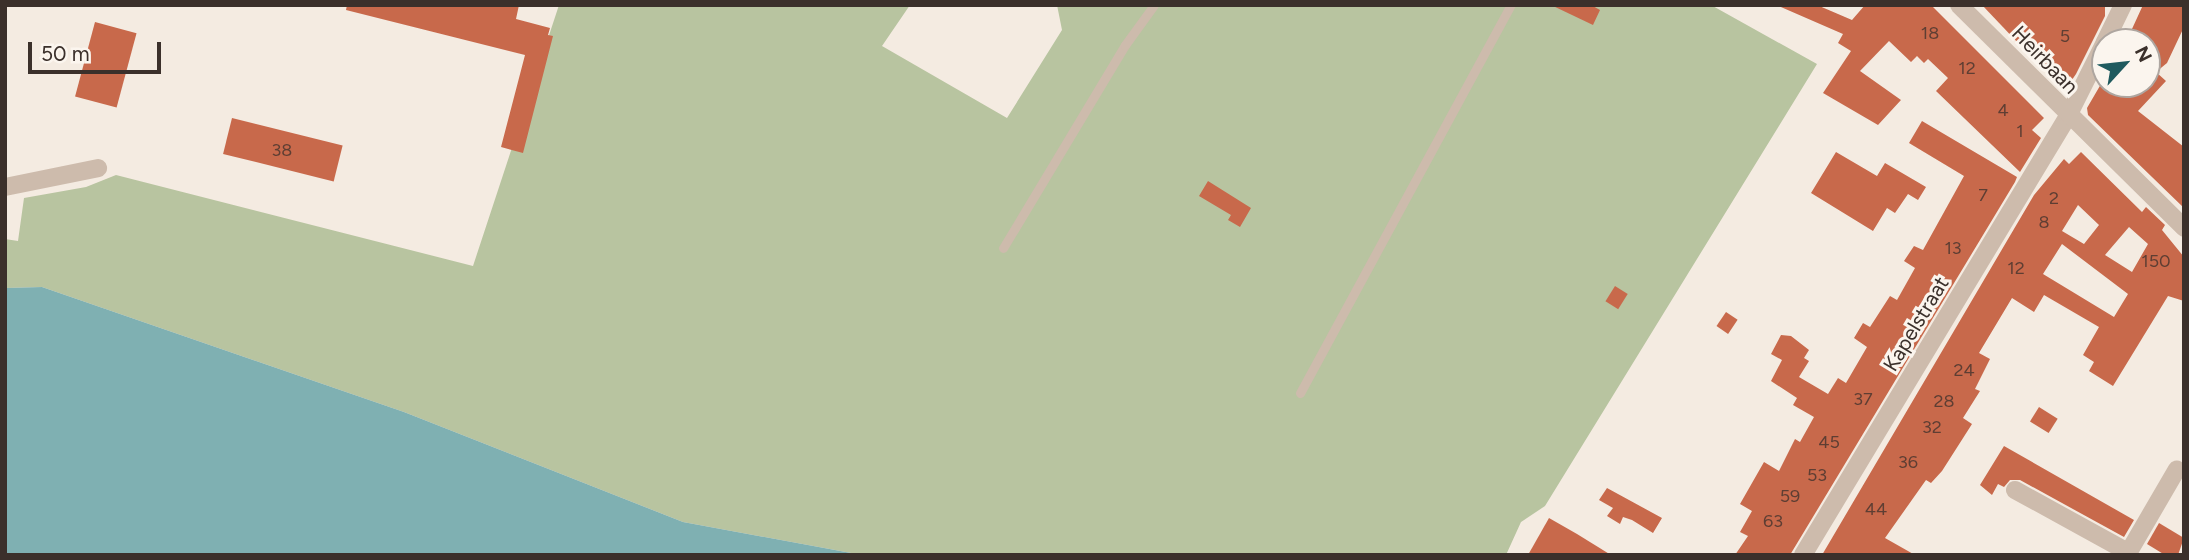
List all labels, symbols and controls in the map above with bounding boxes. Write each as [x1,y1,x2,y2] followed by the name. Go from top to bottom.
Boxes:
[2007,21,2083,99] street label: Heirbaan
[1921,22,1939,44] house number: 18
[2060,25,2070,47] house number: 5
[32,28,164,72] scale bar
[2091,28,2161,98] north arrow
[41,41,90,66] text: 50 m
[2130,42,2157,66] text: N
[1958,57,1976,79] house number: 12
[1997,99,2009,121] house number: 4
[2016,120,2024,142] house number: 1
[272,139,292,161] house number: 38
[1978,184,1988,206] house number: 7
[2049,187,2059,209] house number: 2
[2038,211,2050,233] house number: 8
[1944,237,1962,259] house number: 13
[2141,250,2171,272] house number: 150
[2007,257,2025,279] house number: 12
[1878,272,1954,376] street label: Kapelstraat
[1953,359,1975,381] house number: 24
[1853,388,1873,410] house number: 37
[1933,390,1955,412] house number: 28
[1922,416,1942,438] house number: 32
[1818,431,1840,453] house number: 45
[1898,451,1918,473] house number: 36
[1807,464,1827,486] house number: 53
[1780,485,1800,507] house number: 59
[1865,498,1887,520] house number: 44
[1763,510,1783,532] house number: 63

